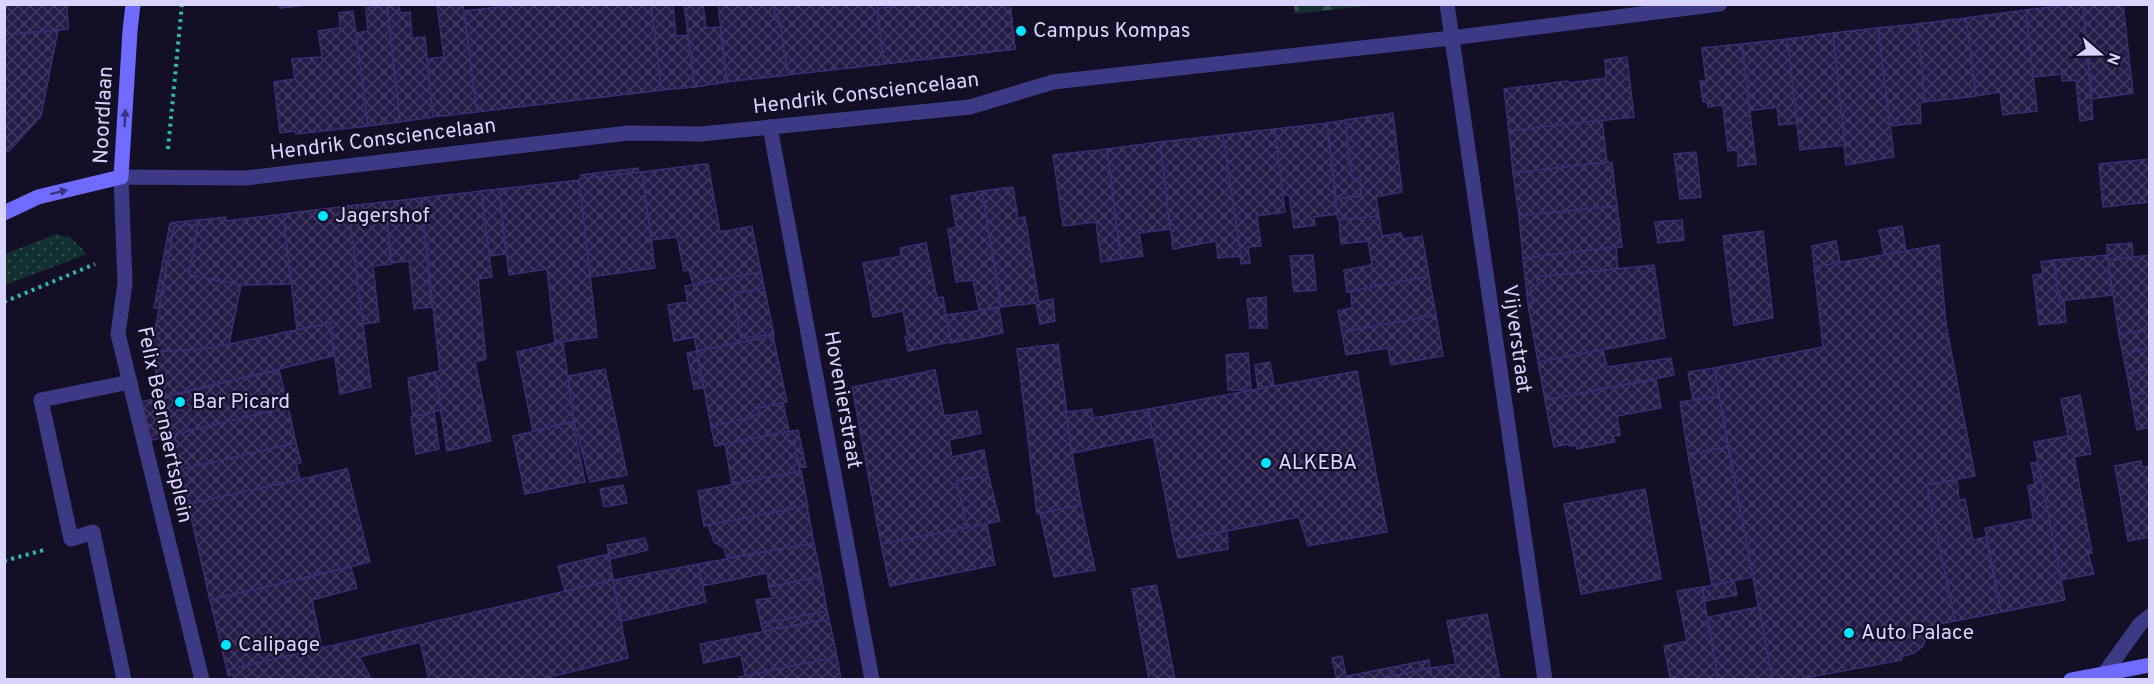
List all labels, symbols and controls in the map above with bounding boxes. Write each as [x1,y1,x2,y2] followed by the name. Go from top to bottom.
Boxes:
[1033,18,1191,45] place label: Campus Kompas
[1014,24,1028,38] marker: Campus Kompas
[2070,24,2130,84] north arrow
[2101,50,2124,67] text: N
[88,65,120,165] street label: Noordlaan
[751,67,981,121] street label: Hendrik Consciencelaan
[120,109,129,128] one-way arrow
[268,113,498,167] street label: Hendrik Consciencelaan
[50,186,68,196] one-way arrow
[335,203,430,230] place label: Jagershof
[316,209,330,223] marker: Jagershof
[1495,283,1537,395] street label: Vijverstraat
[130,324,198,526] street label: Felix Beernaertsplein
[817,329,867,471] street label: Hovenierstraat
[192,389,290,416] place label: Bar Picard
[173,395,187,409] marker: Bar Picard
[1278,450,1357,477] place label: ALKEBA
[1259,456,1273,470] marker: ALKEBA
[1861,620,1974,647] place label: Auto Palace
[1842,626,1856,640] marker: Auto Palace
[238,632,320,659] place label: Calipage
[219,638,233,652] marker: Calipage

